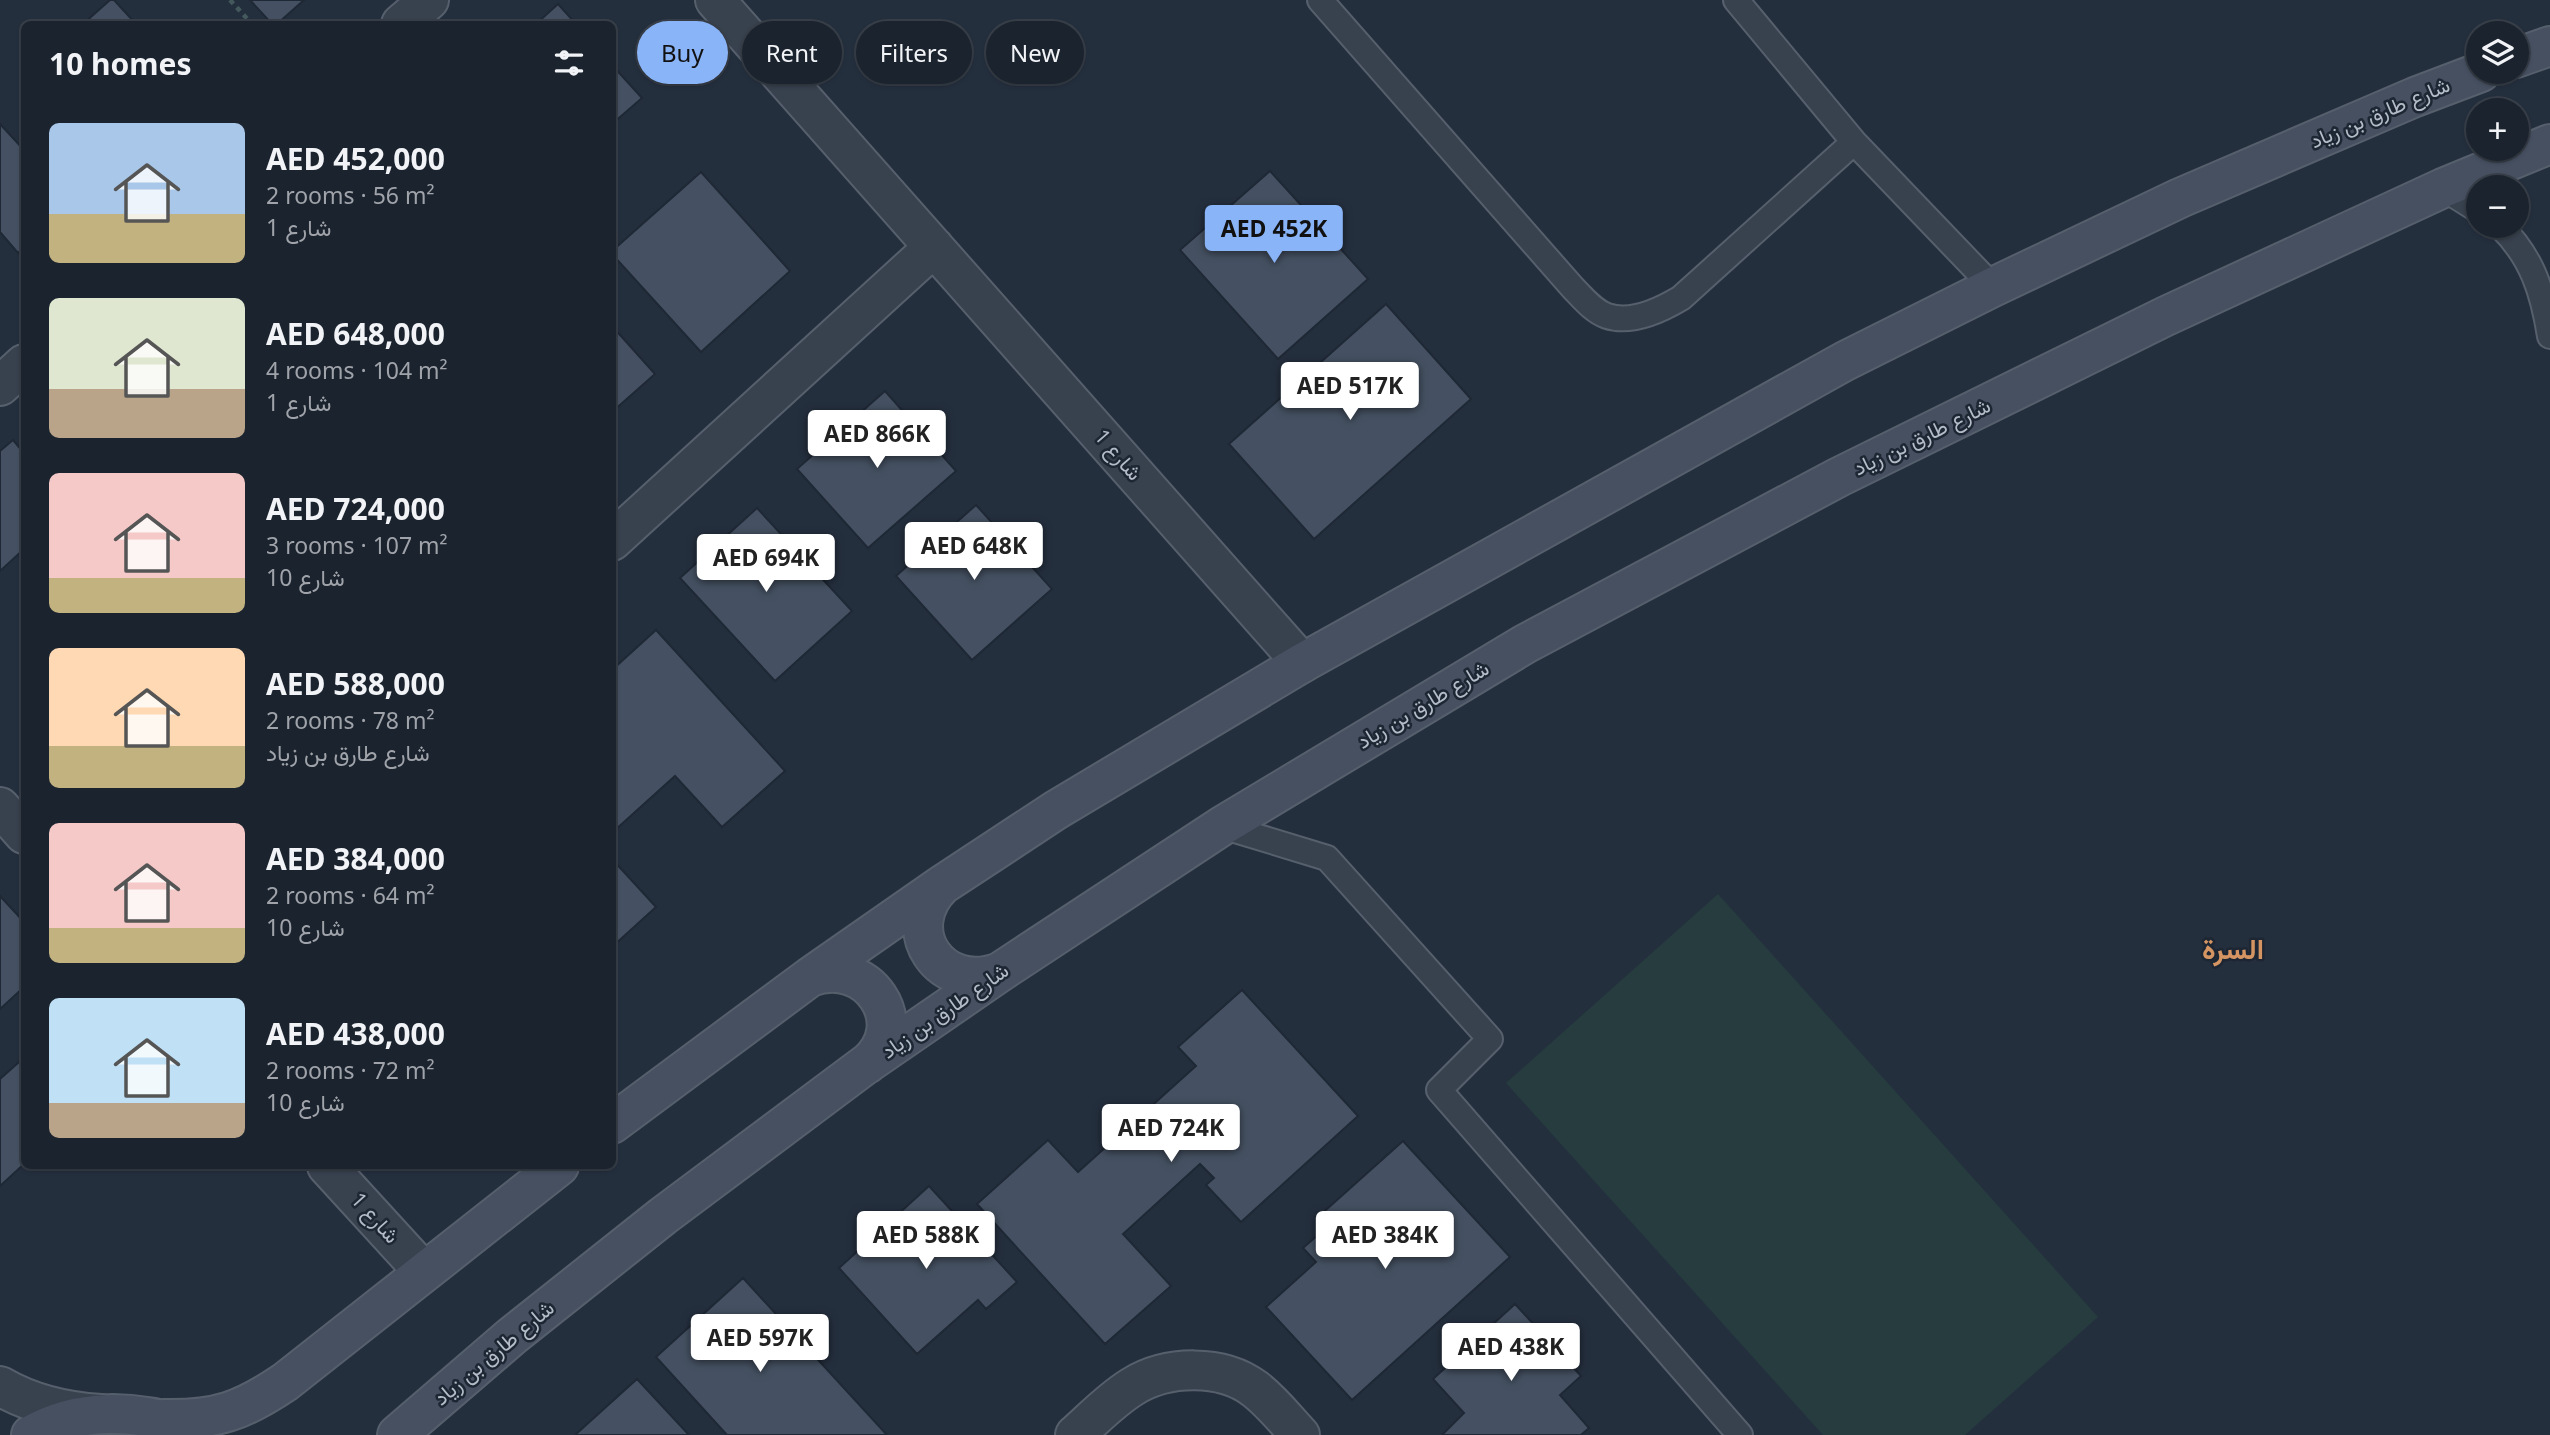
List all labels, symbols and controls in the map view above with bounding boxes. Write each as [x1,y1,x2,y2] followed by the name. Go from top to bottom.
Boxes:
[637,21,728,84] chip: Buy
[742,21,842,84] chip: Rent
[856,21,972,84] chip: Filters
[986,21,1084,84] chip: New
[2466,21,2529,238] map controls
[2466,21,2529,84] button: layers
[49,43,192,84] text: 10 homes
[550,44,588,82] icon: filters
[2305,70,2454,155] street label: شارع طارق بن زياد
[2466,98,2529,161] button: +
[266,138,445,179] text: AED 452,000
[105,151,189,235] icon: home
[2466,175,2529,238] button: −
[266,179,435,211] text: 2 rooms · 56 m²
[1202,205,1346,265] pin: AED 452K
[266,211,331,243] text: شارع 1
[1221,212,1327,244] text: AED 452K
[266,313,445,354] text: AED 648,000
[105,326,189,410] icon: home
[266,354,448,386] text: 4 rooms · 104 m²
[1278,362,1422,422] pin: AED 517K
[1297,369,1403,401] text: AED 517K
[266,386,331,418] text: شارع 1
[1848,391,1995,482] street label: شارع طارق بن زياد
[805,410,949,470] pin: AED 866K
[824,417,930,449] text: AED 866K
[1088,423,1149,487] street label: شارع 1
[266,488,445,529] text: AED 724,000
[105,501,189,585] icon: home
[902,522,1046,582] pin: AED 648K
[266,529,448,561] text: 3 rooms · 107 m²
[921,529,1027,561] text: AED 648K
[694,534,838,594] pin: AED 694K
[713,541,819,573] text: AED 694K
[266,561,345,593] text: شارع 10
[1351,654,1494,756] street label: شارع طارق بن زياد
[266,663,445,704] text: AED 588,000
[105,676,189,760] icon: home
[266,704,435,736] text: 2 rooms · 78 m²
[266,736,430,768] text: شارع طارق بن زياد
[266,838,445,879] text: AED 384,000
[105,851,189,935] icon: home
[266,879,435,911] text: 2 rooms · 64 m²
[266,911,345,943] text: شارع 10
[2202,929,2264,967] district label: السرة
[875,956,1014,1065] street label: شارع طارق بن زياد
[266,1013,445,1054] text: AED 438,000
[105,1026,189,1110] icon: home
[266,1054,435,1086] text: 2 rooms · 72 m²
[266,1086,345,1118] text: شارع 10
[1099,1104,1243,1164] pin: AED 724K
[1118,1111,1224,1143] text: AED 724K
[345,1186,406,1250] street label: شارع 1
[854,1212,998,1271] pin: AED 588K
[1313,1212,1457,1271] pin: AED 384K
[873,1218,979,1250] text: AED 588K
[1332,1218,1438,1250] text: AED 384K
[427,1293,560,1412] street label: شارع طارق بن زياد
[688,1314,832,1374] pin: AED 597K
[707,1321,813,1353] text: AED 597K
[1439,1324,1583,1383] pin: AED 438K
[1458,1330,1564,1362] text: AED 438K

